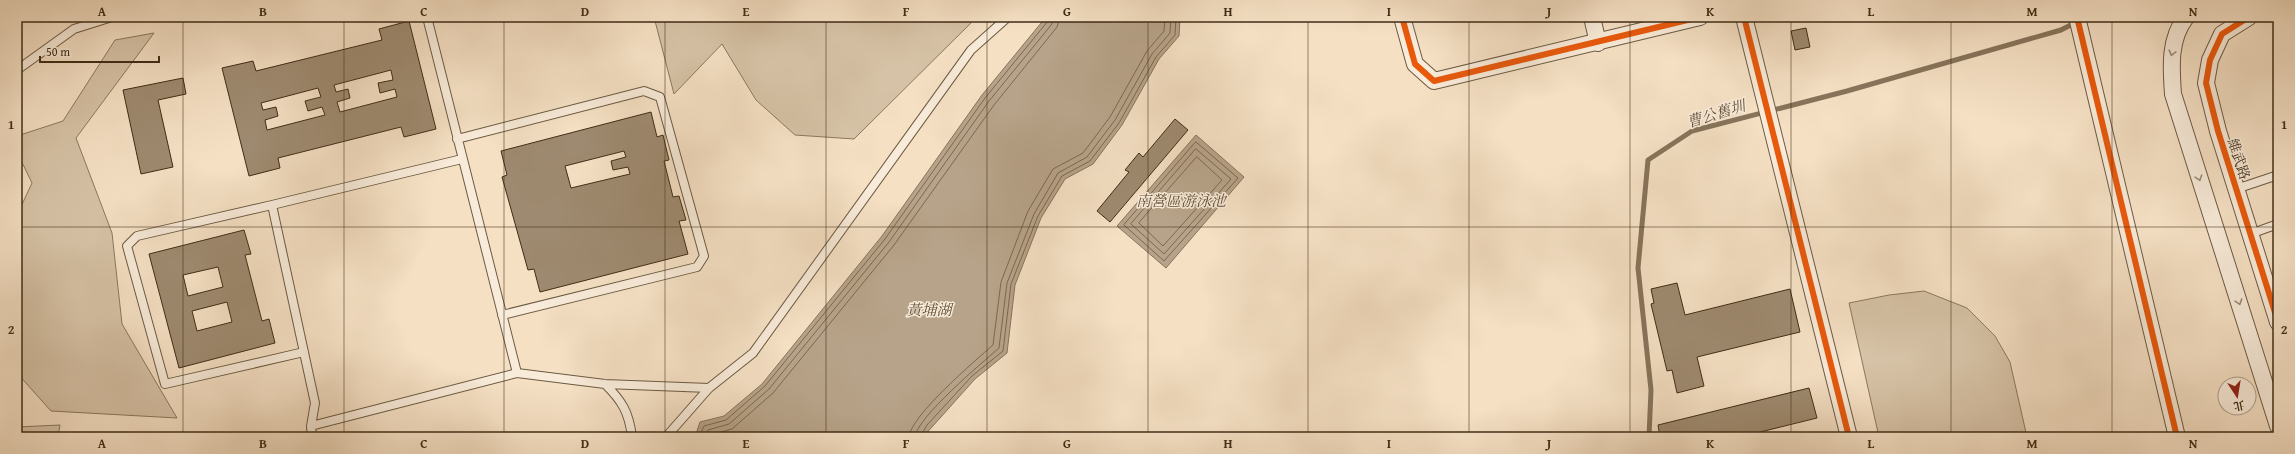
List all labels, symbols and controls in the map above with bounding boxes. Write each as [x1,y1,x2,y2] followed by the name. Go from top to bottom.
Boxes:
[98,2,107,21] text: A
[259,2,267,21] text: B
[420,2,428,21] text: C
[581,2,589,21] text: D
[743,2,750,21] text: E
[903,2,910,21] text: F
[1063,2,1071,21] text: G
[1223,2,1233,21] text: H
[1387,2,1391,21] text: I
[1545,2,1552,21] text: J
[1706,2,1715,21] text: K
[1868,2,1875,21] text: L
[2026,2,2038,21] text: M
[2189,2,2198,21] text: N
[40,38,159,64] scale bar
[46,43,70,60] text: 50 m
[2169,49,2177,56] one-way arrow
[1684,94,1750,132] water label: 曹公舊圳
[8,115,14,134] text: 1
[2281,115,2287,134] text: 1
[2223,136,2255,182] street label: 維武路
[2195,175,2203,182] one-way arrow
[1136,190,1228,211] water label: 南營區游泳池
[906,299,954,320] water label: 黃埔湖
[2234,299,2243,306] one-way arrow
[8,320,15,339] text: 2
[2281,320,2288,339] text: 2
[2217,376,2257,416] north arrow
[2232,397,2246,415] text: 北
[98,434,107,453] text: A
[259,434,267,453] text: B
[420,434,428,453] text: C
[581,434,589,453] text: D
[743,434,750,453] text: E
[903,434,910,453] text: F
[1063,434,1071,453] text: G
[1223,434,1233,453] text: H
[1387,434,1391,453] text: I
[1545,434,1552,453] text: J
[1706,434,1715,453] text: K
[1868,434,1875,453] text: L
[2026,434,2038,453] text: M
[2189,434,2198,453] text: N

